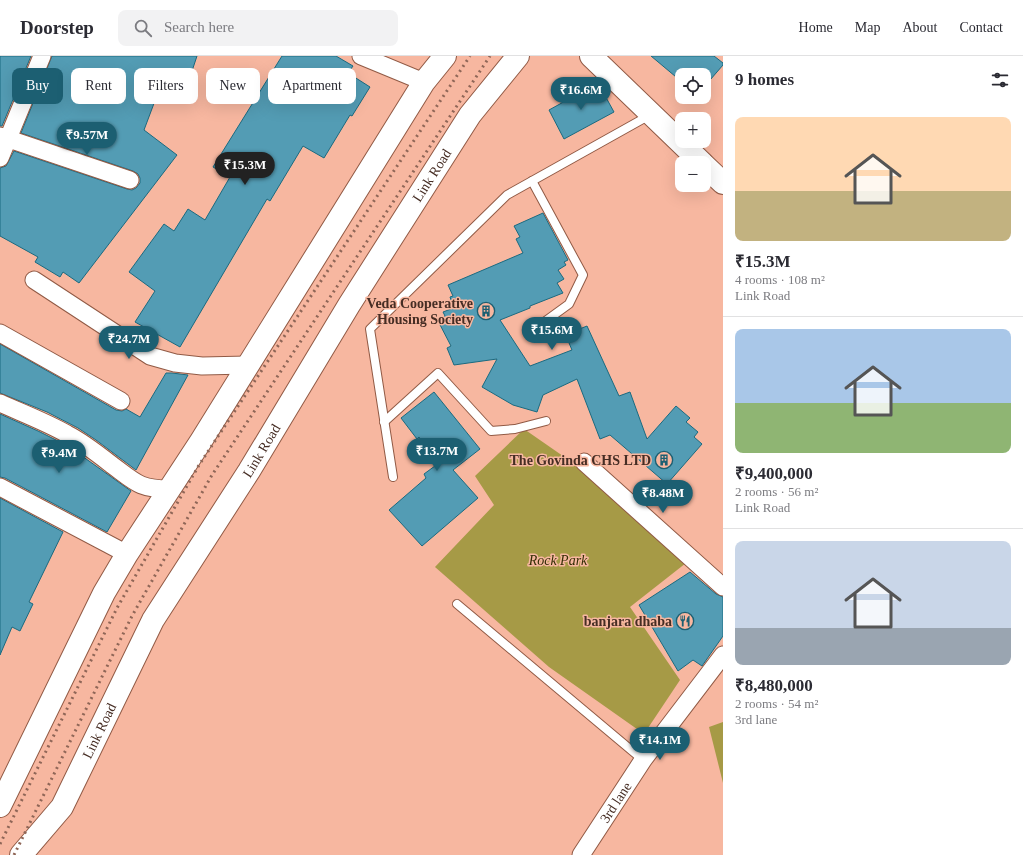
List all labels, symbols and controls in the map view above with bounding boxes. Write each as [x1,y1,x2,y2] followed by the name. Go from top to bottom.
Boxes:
[118,10,398,46] search box
[20,17,94,38] text: Doorstep
[132,17,154,39] icon: search
[164,19,234,35] text: Search here
[799,20,833,35] text: Home
[855,20,880,35] text: Map
[902,20,937,35] text: About
[959,20,1003,35] text: Contact
[12,68,63,104] chip: Buy
[71,68,126,104] chip: Rent
[134,68,198,104] chip: Filters
[206,68,260,104] chip: New
[268,68,356,104] chip: Apartment
[675,68,711,192] map controls
[675,68,711,104] button: locate
[989,69,1011,91] icon: filters
[735,70,794,89] text: 9 homes
[548,77,614,111] pin: ₹16.6M
[560,82,602,97] text: ₹16.6M
[675,112,711,148] button: +
[54,122,120,156] pin: ₹9.57M
[66,127,108,142] text: ₹9.57M
[837,143,909,215] icon: home
[409,146,454,204] street label: Link Road
[212,152,278,186] pin: ₹15.3M
[675,156,711,192] button: −
[224,157,266,172] text: ₹15.3M
[735,252,791,271] text: ₹15.3M
[735,272,825,287] text: 4 rooms · 108 m²
[735,288,790,303] text: Link Road
[367,296,473,327] place label: Veda Cooperative Housing Society
[476,301,496,321] building icon: Veda Cooperative Housing Society
[519,317,585,351] pin: ₹15.6M
[531,322,573,337] text: ₹15.6M
[96,326,162,360] pin: ₹24.7M
[108,331,150,346] text: ₹24.7M
[837,355,909,427] icon: home
[239,421,283,480] street label: Link Road
[404,438,470,472] pin: ₹13.7M
[31,440,87,474] pin: ₹9.4M
[416,443,458,458] text: ₹13.7M
[41,445,77,460] text: ₹9.4M
[654,450,674,470] building icon: The Govinda CHS LTD
[510,453,651,468] place label: The Govinda CHS LTD
[735,464,813,483] text: ₹9,400,000
[630,480,696,514] pin: ₹8.48M
[735,484,818,499] text: 2 rooms · 56 m²
[642,485,684,500] text: ₹8.48M
[735,500,790,515] text: Link Road
[528,553,588,568] park label: Rock Park
[837,567,909,639] icon: home
[675,611,695,631] restaurant icon: banjara dhaba
[584,614,672,629] place label: banjara dhaba
[735,676,813,695] text: ₹8,480,000
[735,696,818,711] text: 2 rooms · 54 m²
[79,701,119,761] street label: Link Road
[735,712,777,727] text: 3rd lane
[627,727,693,761] pin: ₹14.1M
[639,732,681,747] text: ₹14.1M
[597,779,634,825] street label: 3rd lane

